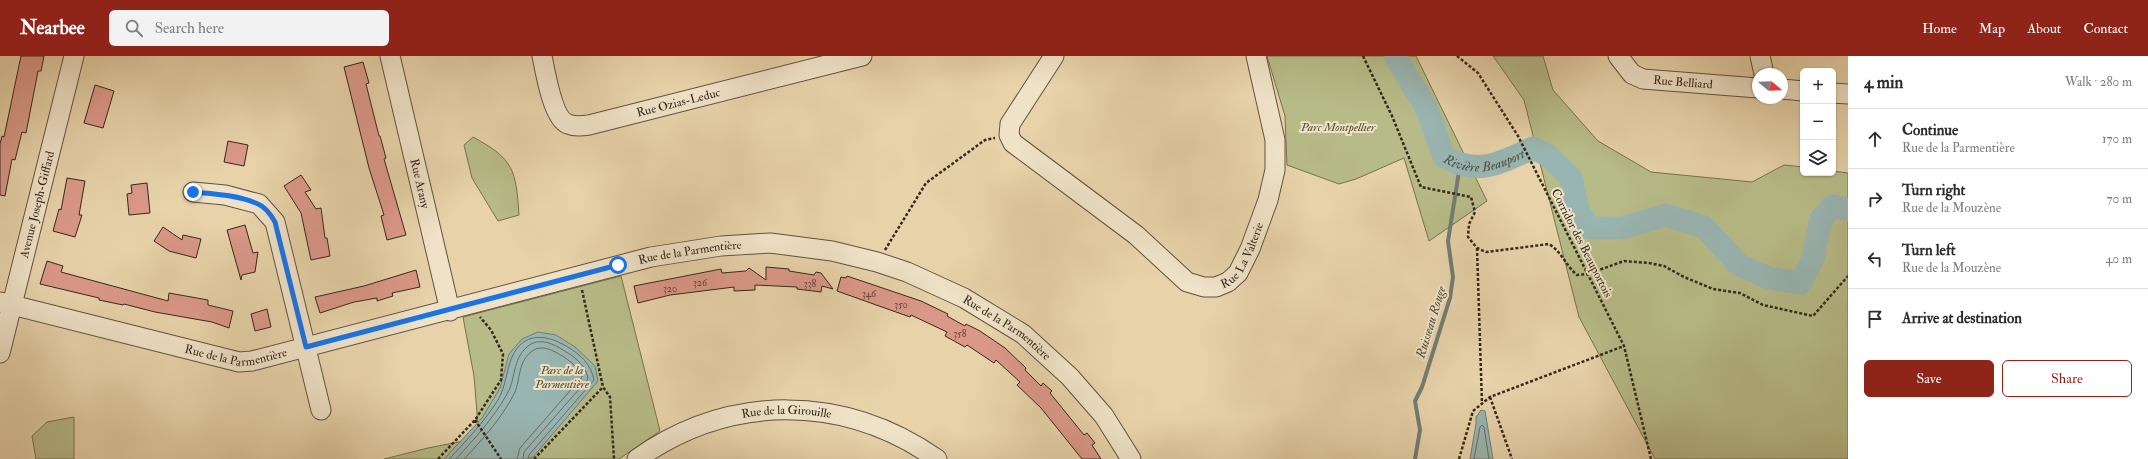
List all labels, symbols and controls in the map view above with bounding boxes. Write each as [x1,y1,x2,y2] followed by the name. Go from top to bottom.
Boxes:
[109,10,389,46] search box
[20,16,85,40] text: Nearbee
[123,17,145,39] icon: search
[155,19,224,38] text: Search here
[1922,20,1957,37] text: Home
[1979,20,2005,37] text: Map
[2027,20,2061,37] text: About
[2083,20,2128,37] text: Contact
[1752,68,1788,104] north arrow
[1800,68,1836,176] map controls
[1800,68,1836,104] button: +
[1864,72,1903,93] text: 4 min
[1653,73,1713,92] street label: Rue Belliard
[2065,74,2132,90] text: Walk · 280 m
[635,85,722,121] street label: Rue Ozias-Leduc
[1800,104,1836,140] button: −
[1300,120,1376,135] park label: Parc Montpellier
[1902,121,1958,140] text: Continue
[1864,128,1886,150] icon: ahead
[2102,131,2132,147] text: 170 m
[1800,140,1836,176] button: layers
[1902,140,2015,156] text: Rue de la Parmentière
[1440,145,1528,176] water label: Rivière Beauport
[17,150,58,261] street label: Avenue Joseph-Giffard
[406,157,433,211] street label: Rue Arany
[1902,181,1965,200] text: Turn right
[184,183,202,201] route end
[1548,186,1616,300] street label: Corridor des Beauportois
[1864,188,1886,210] icon: right
[2107,191,2132,207] text: 70 m
[1902,200,2001,216] text: Rue de la Mouzène
[1219,221,1267,292] street label: Rue La Valterie
[637,238,742,268] street label: Rue de la Parmentière
[1902,241,1956,260] text: Turn left
[1864,248,1886,270] icon: left
[2106,251,2132,267] text: 40 m
[609,256,627,274] route start
[1902,260,2001,276] text: Rue de la Mouzène
[693,277,708,289] house number: 326
[804,278,816,290] house number: 338
[663,283,677,295] house number: 320
[1412,284,1450,361] water label: Ruisseau Rouge
[862,288,877,300] house number: 346
[960,292,1054,364] street label: Rue de la Parmentière
[894,299,908,311] house number: 350
[1864,308,1886,330] icon: arrive
[1902,309,2022,328] text: Arrive at destination
[954,328,967,340] house number: 358
[183,342,289,371] street label: Rue de la Parmentière
[1864,360,1994,397] button: Save
[2002,360,2132,397] button: Share
[534,363,590,392] park label: Parc de la Parmentière
[741,403,833,422] street label: Rue de la Girouille

